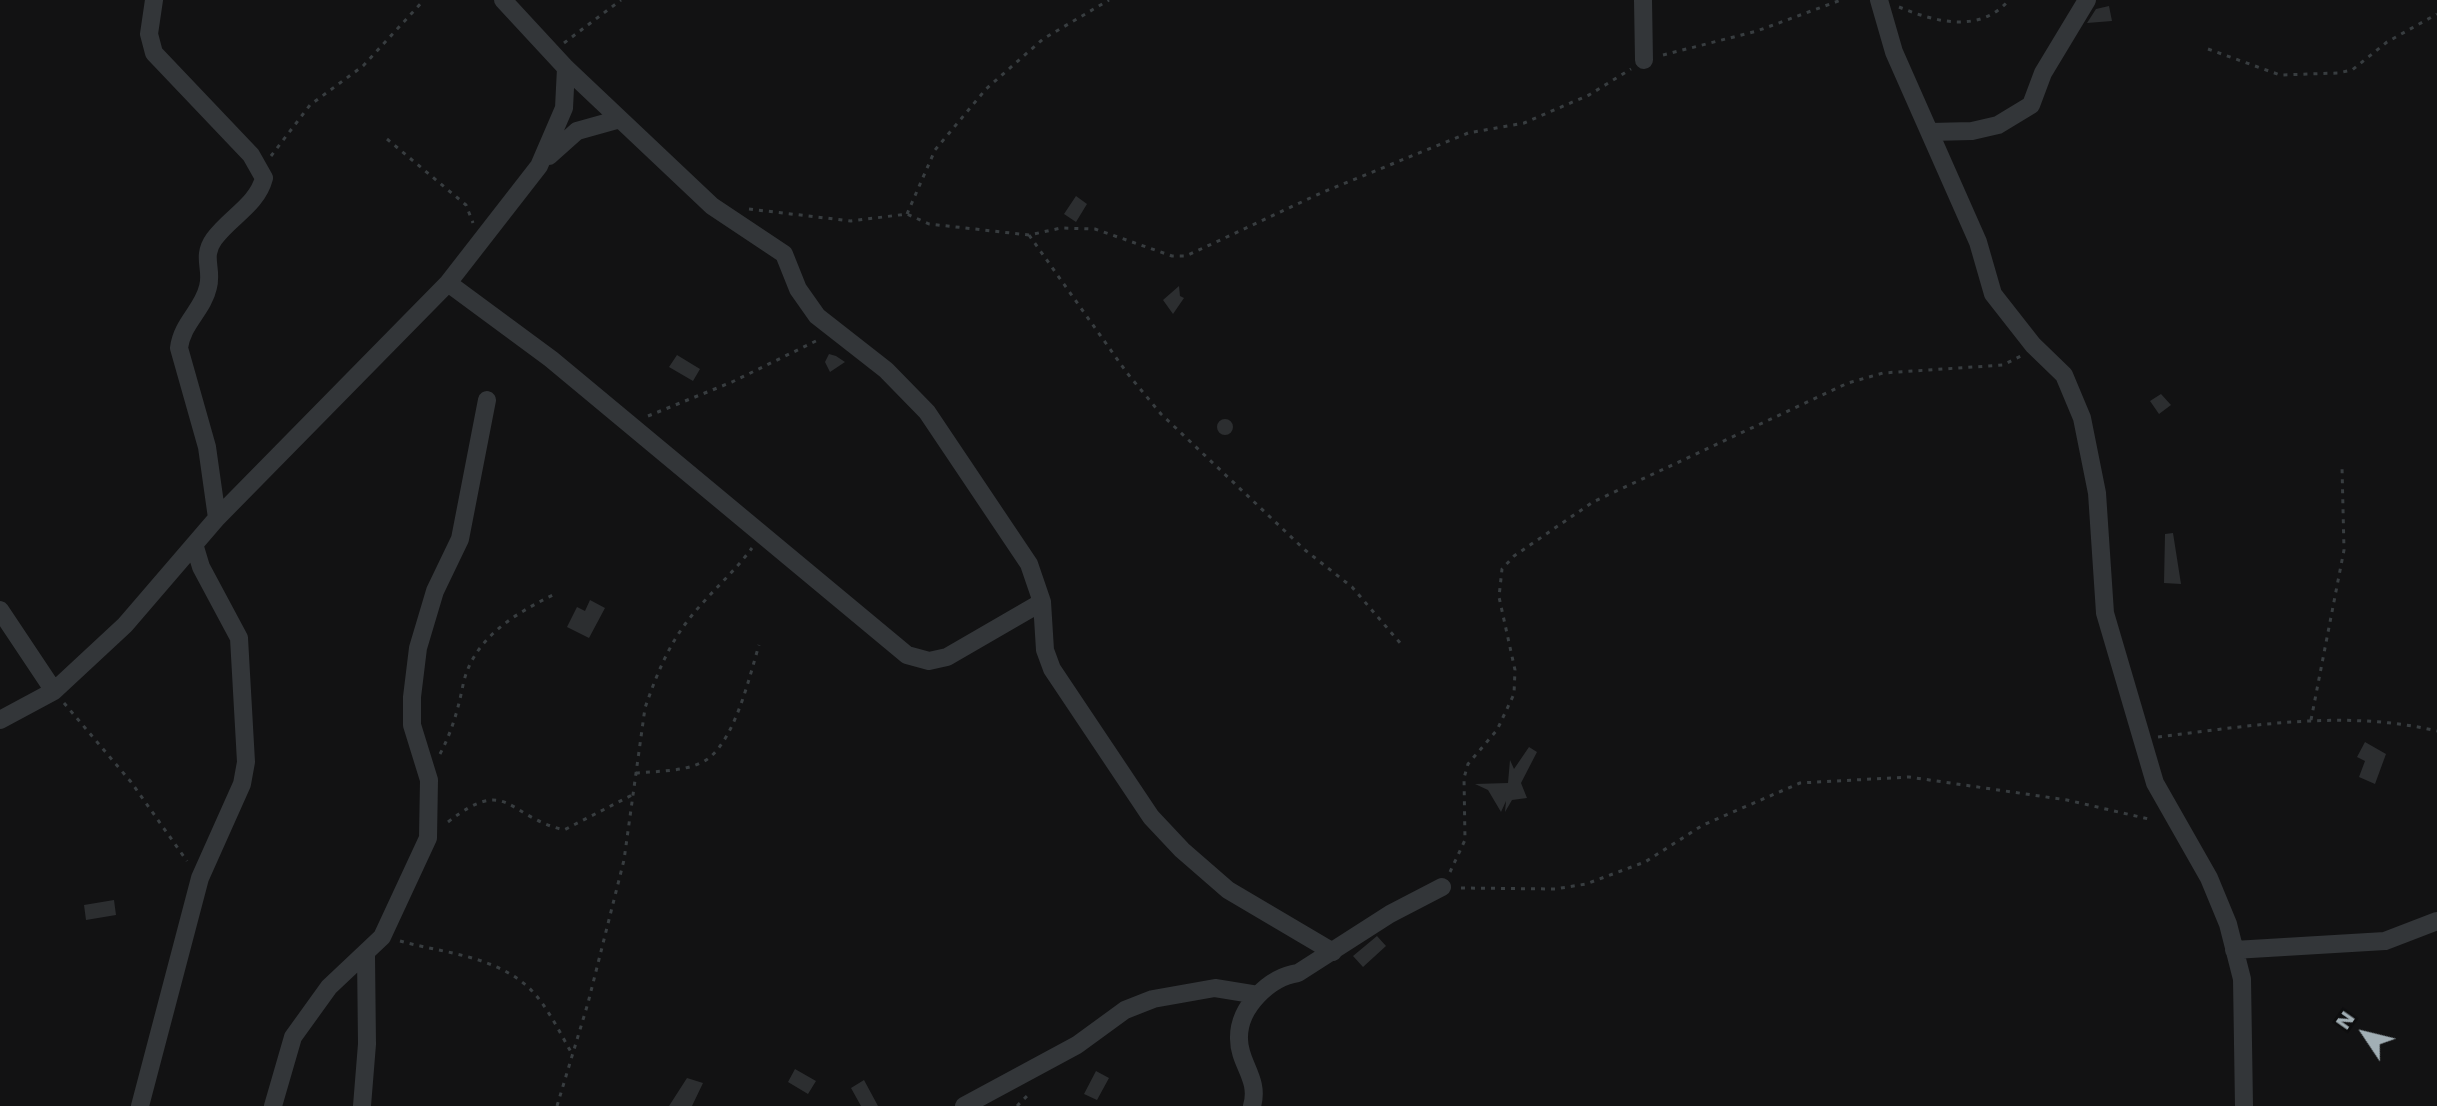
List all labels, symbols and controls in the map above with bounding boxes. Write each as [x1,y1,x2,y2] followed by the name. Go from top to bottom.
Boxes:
[2325,994,2405,1074] north arrow
[2330,1006,2360,1034] text: N

